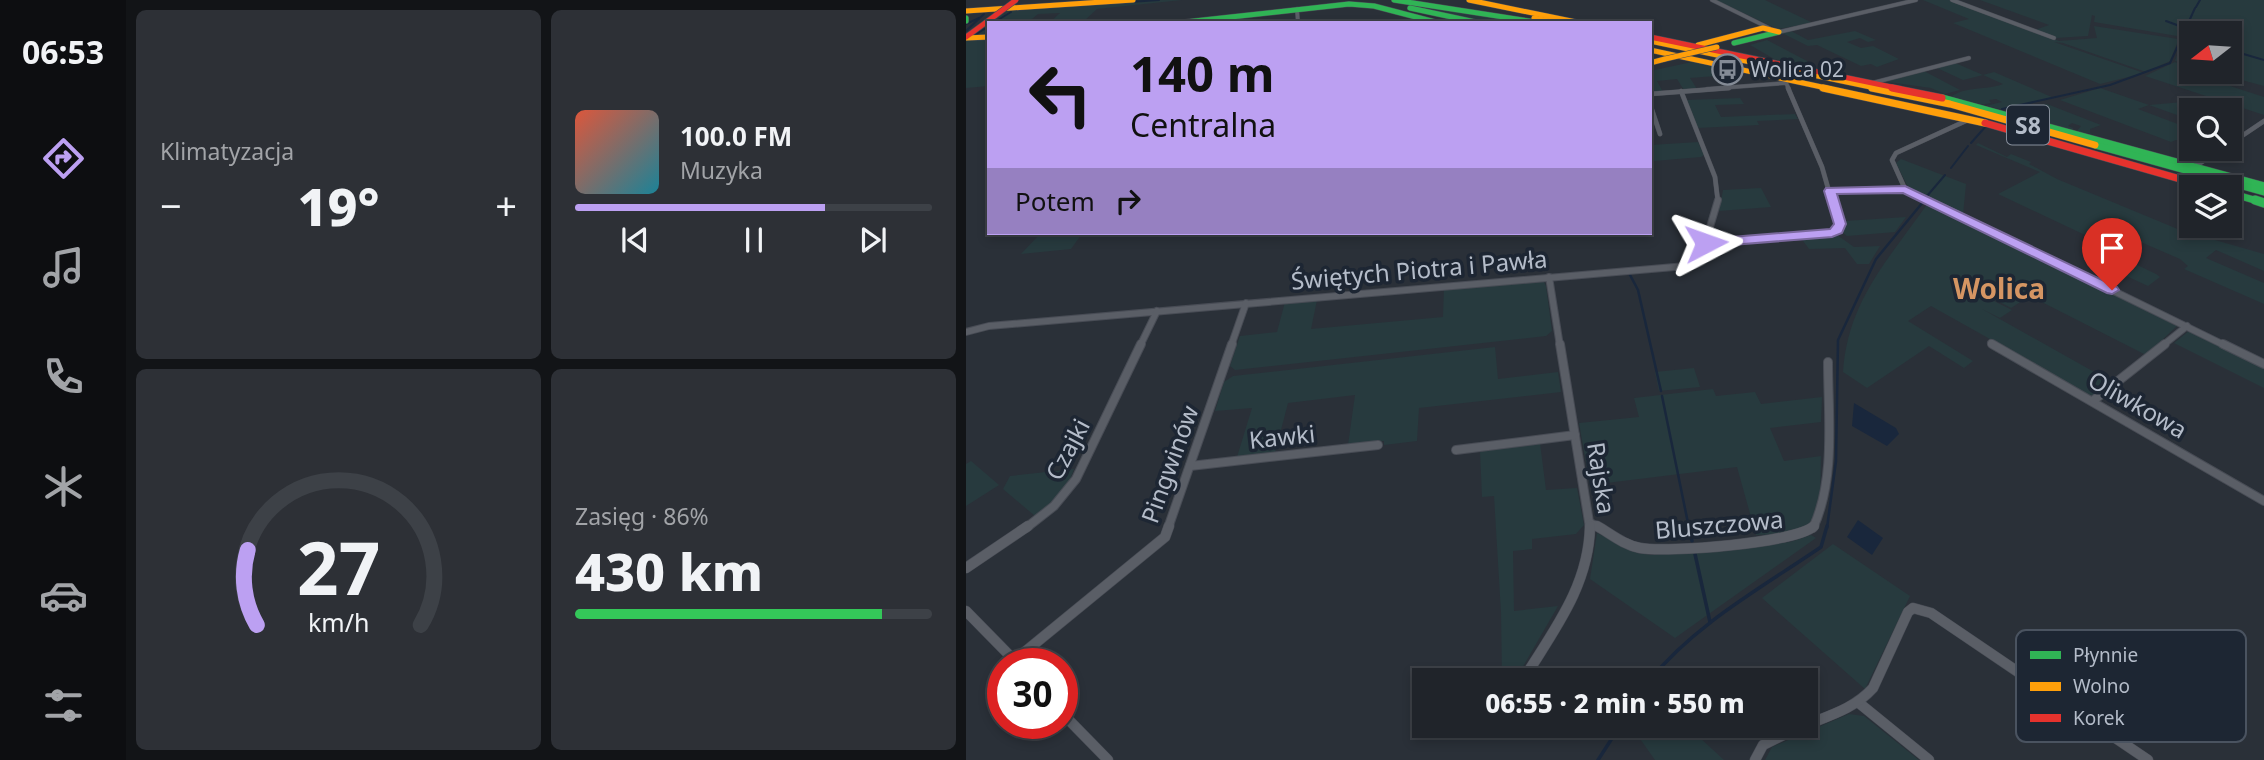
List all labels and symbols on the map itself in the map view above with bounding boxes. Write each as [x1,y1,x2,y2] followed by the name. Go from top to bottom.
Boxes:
[2179,21,2242,84] north arrow
[1710,52,1744,86] bus stop icon: Wolica 02
[1750,55,1844,83] place label: Wolica 02
[2007,106,2049,144] road number: S8
[1669,206,1743,280] position arrow
[2082,218,2142,290] pin
[1289,241,1549,297] street label: Świętych Piotra i Pawła
[1953,269,2045,307] district label: Wolica
[2082,362,2194,446] street label: Oliwkowa
[1132,400,1206,527] street label: Pingwinów
[1037,413,1097,485] street label: Czajki
[1247,416,1317,456] street label: Kawki
[1580,440,1624,516] street label: Rajska
[1654,502,1784,546] street label: Bluszczowa
[2016,630,2246,742] legend
[2073,642,2138,668] text: Płynnie
[987,648,1078,739] speed limit sign: 30
[2073,673,2130,699] text: Wolno
[2073,705,2125,731] text: Korek

